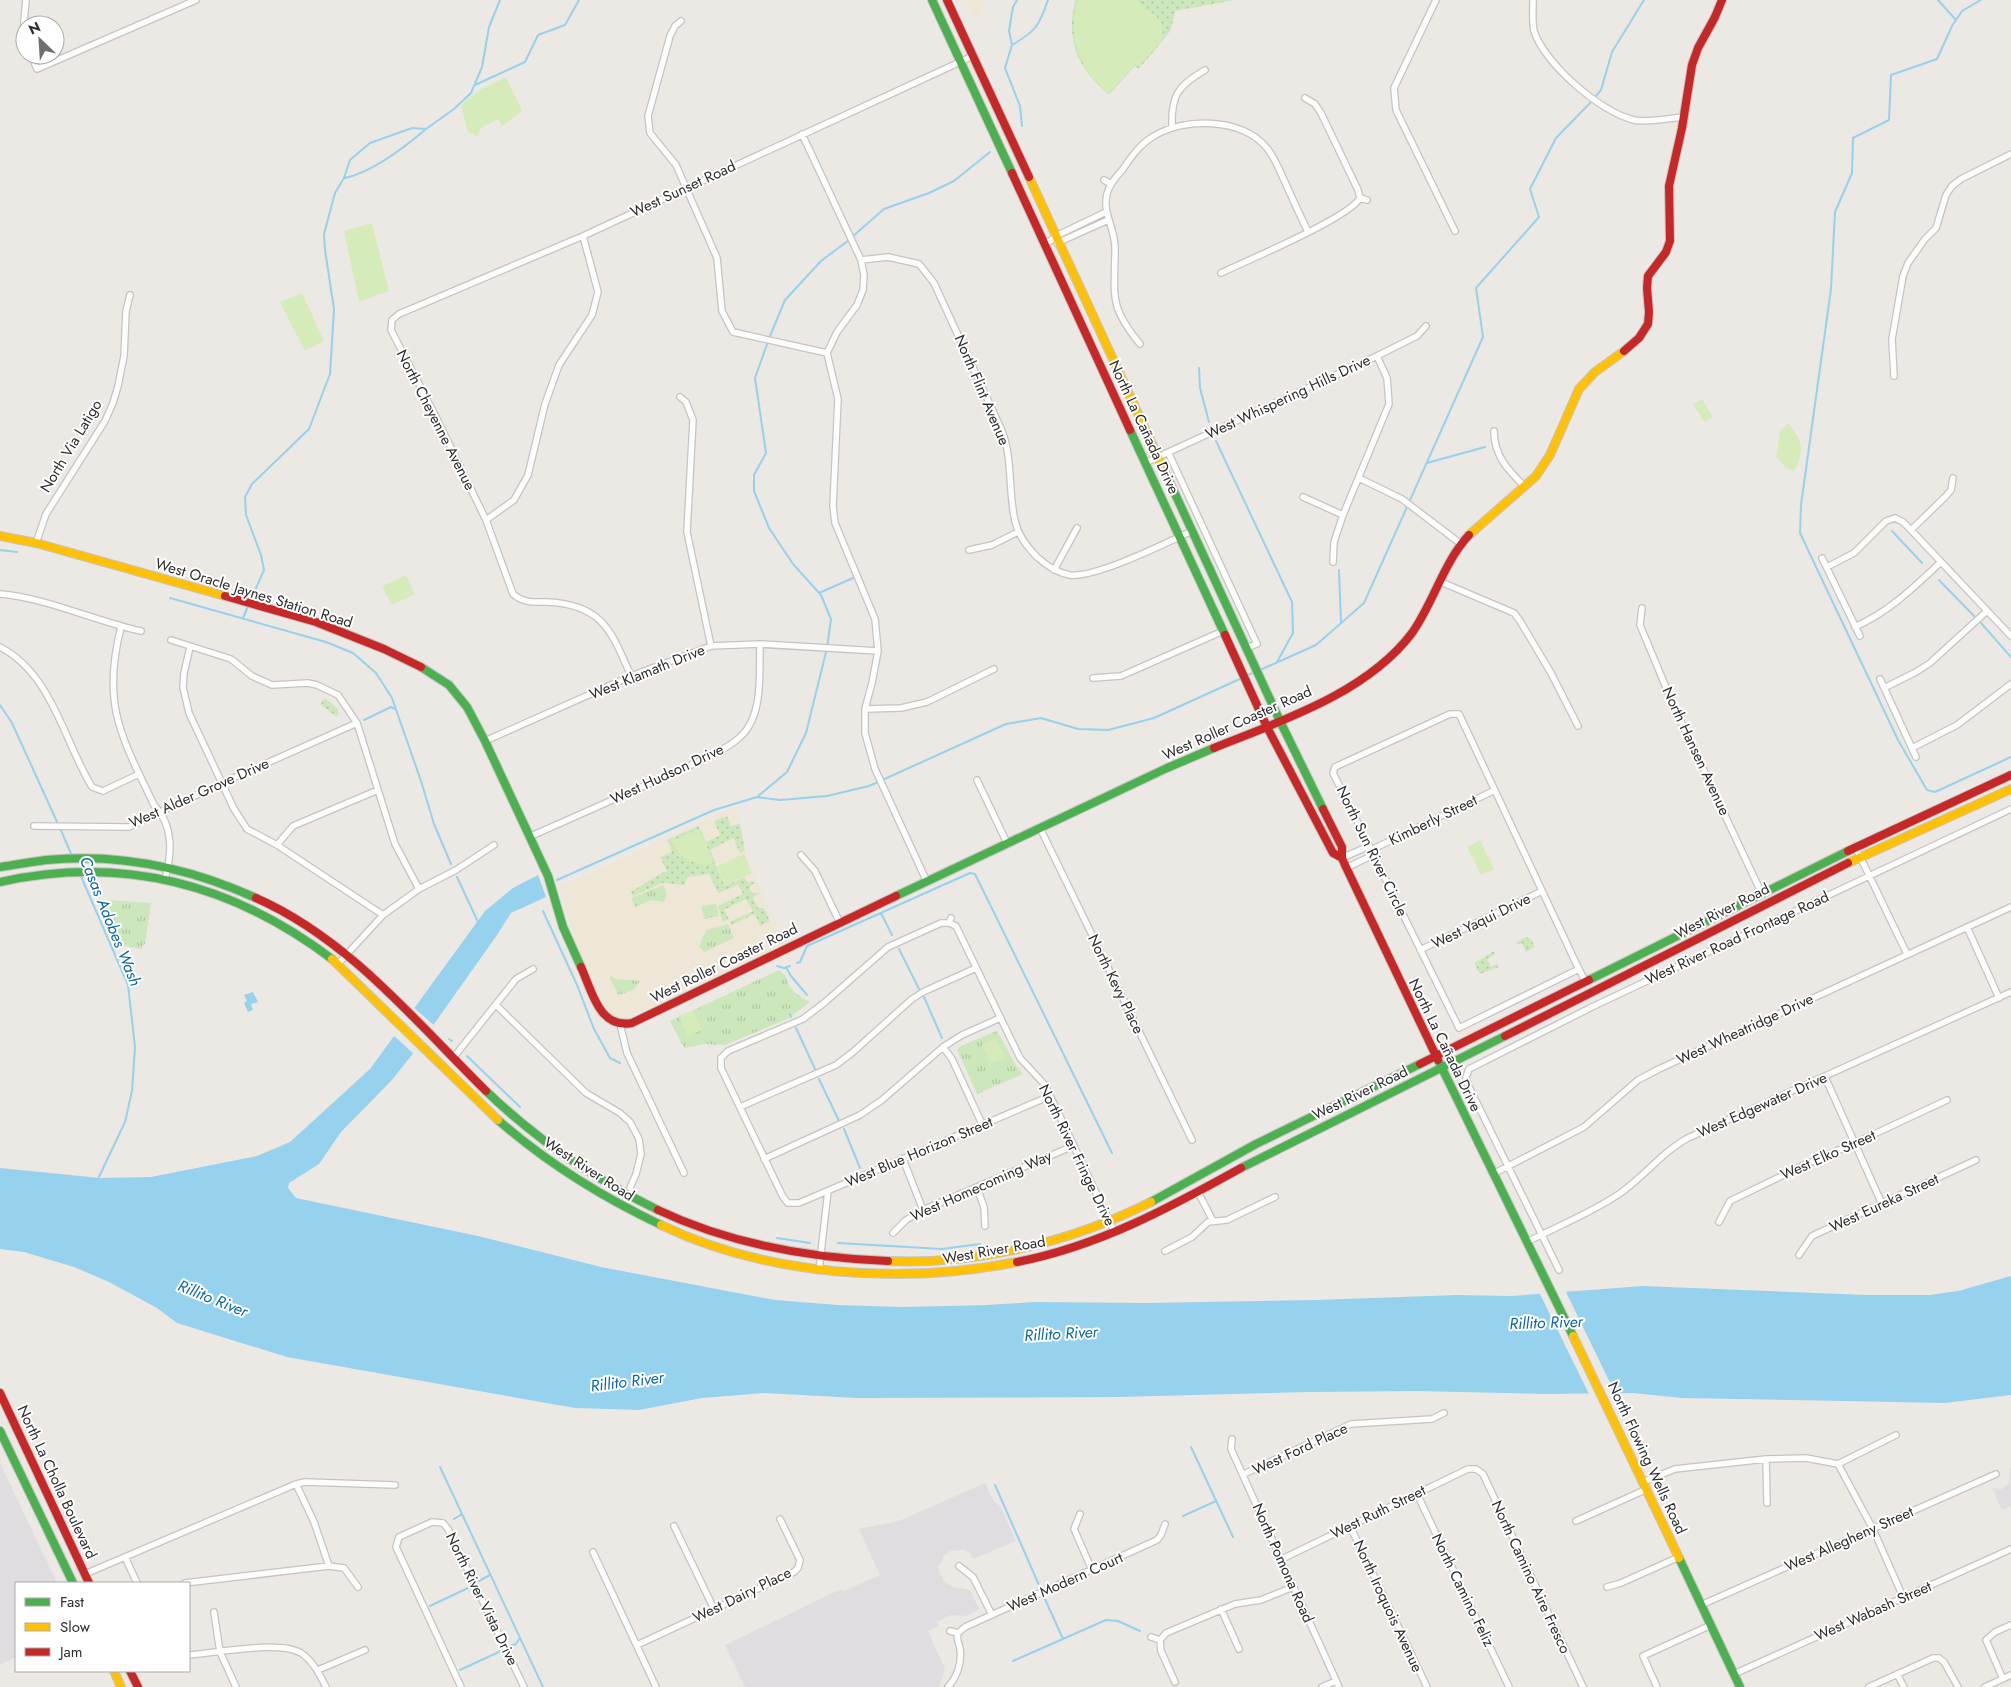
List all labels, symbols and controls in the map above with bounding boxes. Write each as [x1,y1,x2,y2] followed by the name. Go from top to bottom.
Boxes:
[15,15,65,65] north arrow
[25,17,44,40] text: N
[627,155,739,223] street label: West Sunset Road
[949,331,1015,449] street label: North Flint Avenue
[391,346,481,494] street label: North Cheyenne Avenue
[1202,349,1374,445] street label: West Whispering Hills Drive
[1103,356,1185,498] street label: North La Cañada Drive
[35,395,107,497] street label: North Via Latigo
[153,552,355,634] street label: West Oracle Jaynes Station Road
[586,639,708,705] street label: West Klamath Drive
[1159,680,1315,766] street label: West Roller Coaster Road
[1657,683,1736,819] street label: North Hansen Avenue
[607,738,727,810] street label: West Hudson Drive
[125,752,273,834] street label: West Alder Grove Drive
[1331,782,1413,920] street label: North Sun River Circle
[1385,789,1481,851] street label: Kimberly Street
[74,853,147,990] water label: Casas Adobes Wash
[1671,878,1773,944] street label: West River Road
[1641,886,1833,990] street label: West River Road Frontage Road
[1428,887,1535,955] street label: West Yaqui Drive
[647,918,801,1008] street label: West Roller Coaster Road
[1082,930,1150,1038] street label: North Kevy Place
[1403,975,1487,1115] street label: North La Cañada Drive
[1673,988,1817,1070] street label: West Wheatridge Drive
[1308,1060,1412,1126] street label: West River Road
[1694,1066,1831,1144] street label: West Edgewater Drive
[1033,1080,1121,1230] street label: North River Fringe Drive
[842,1111,997,1193] street label: West Blue Horizon Street
[1777,1124,1879,1186] street label: West Elko Street
[539,1131,639,1207] street label: West River Road
[907,1145,1056,1227] street label: West Homecoming Way
[1826,1168,1943,1238] street label: West Eureka Street
[941,1230,1047,1270] street label: West River Road
[174,1274,253,1324] water label: Rillito River
[1509,1310,1585,1335] water label: Rillito River
[1024,1320,1100,1347] water label: Rillito River
[589,1365,667,1397] water label: Rillito River
[1602,1378,1692,1538] street label: North Flowing Wells Road
[12,1402,102,1562] street label: North La Cholla Boulevard
[1249,1417,1351,1481] street label: West Ford Place
[1327,1479,1430,1545] street label: West Ruth Street
[1486,1497,1576,1657] street label: North Camino Aire Fresco
[1247,1500,1319,1626] street label: North Pomona Road
[1781,1501,1917,1577] street label: West Allegheny Street
[440,1529,524,1669] street label: North River Vista Drive
[1426,1530,1500,1650] street label: North Camino Feliz
[1348,1536,1428,1676] street label: North Iroquois Avenue
[1004,1546,1127,1617] street label: West Modern Court
[689,1561,795,1628] street label: West Dairy Place
[1811,1575,1935,1647] street label: West Wabash Street
[15,1582,190,1672] legend
[60,1591,84,1613] text: Fast
[60,1616,91,1638] text: Slow
[58,1641,83,1663] text: Jam

